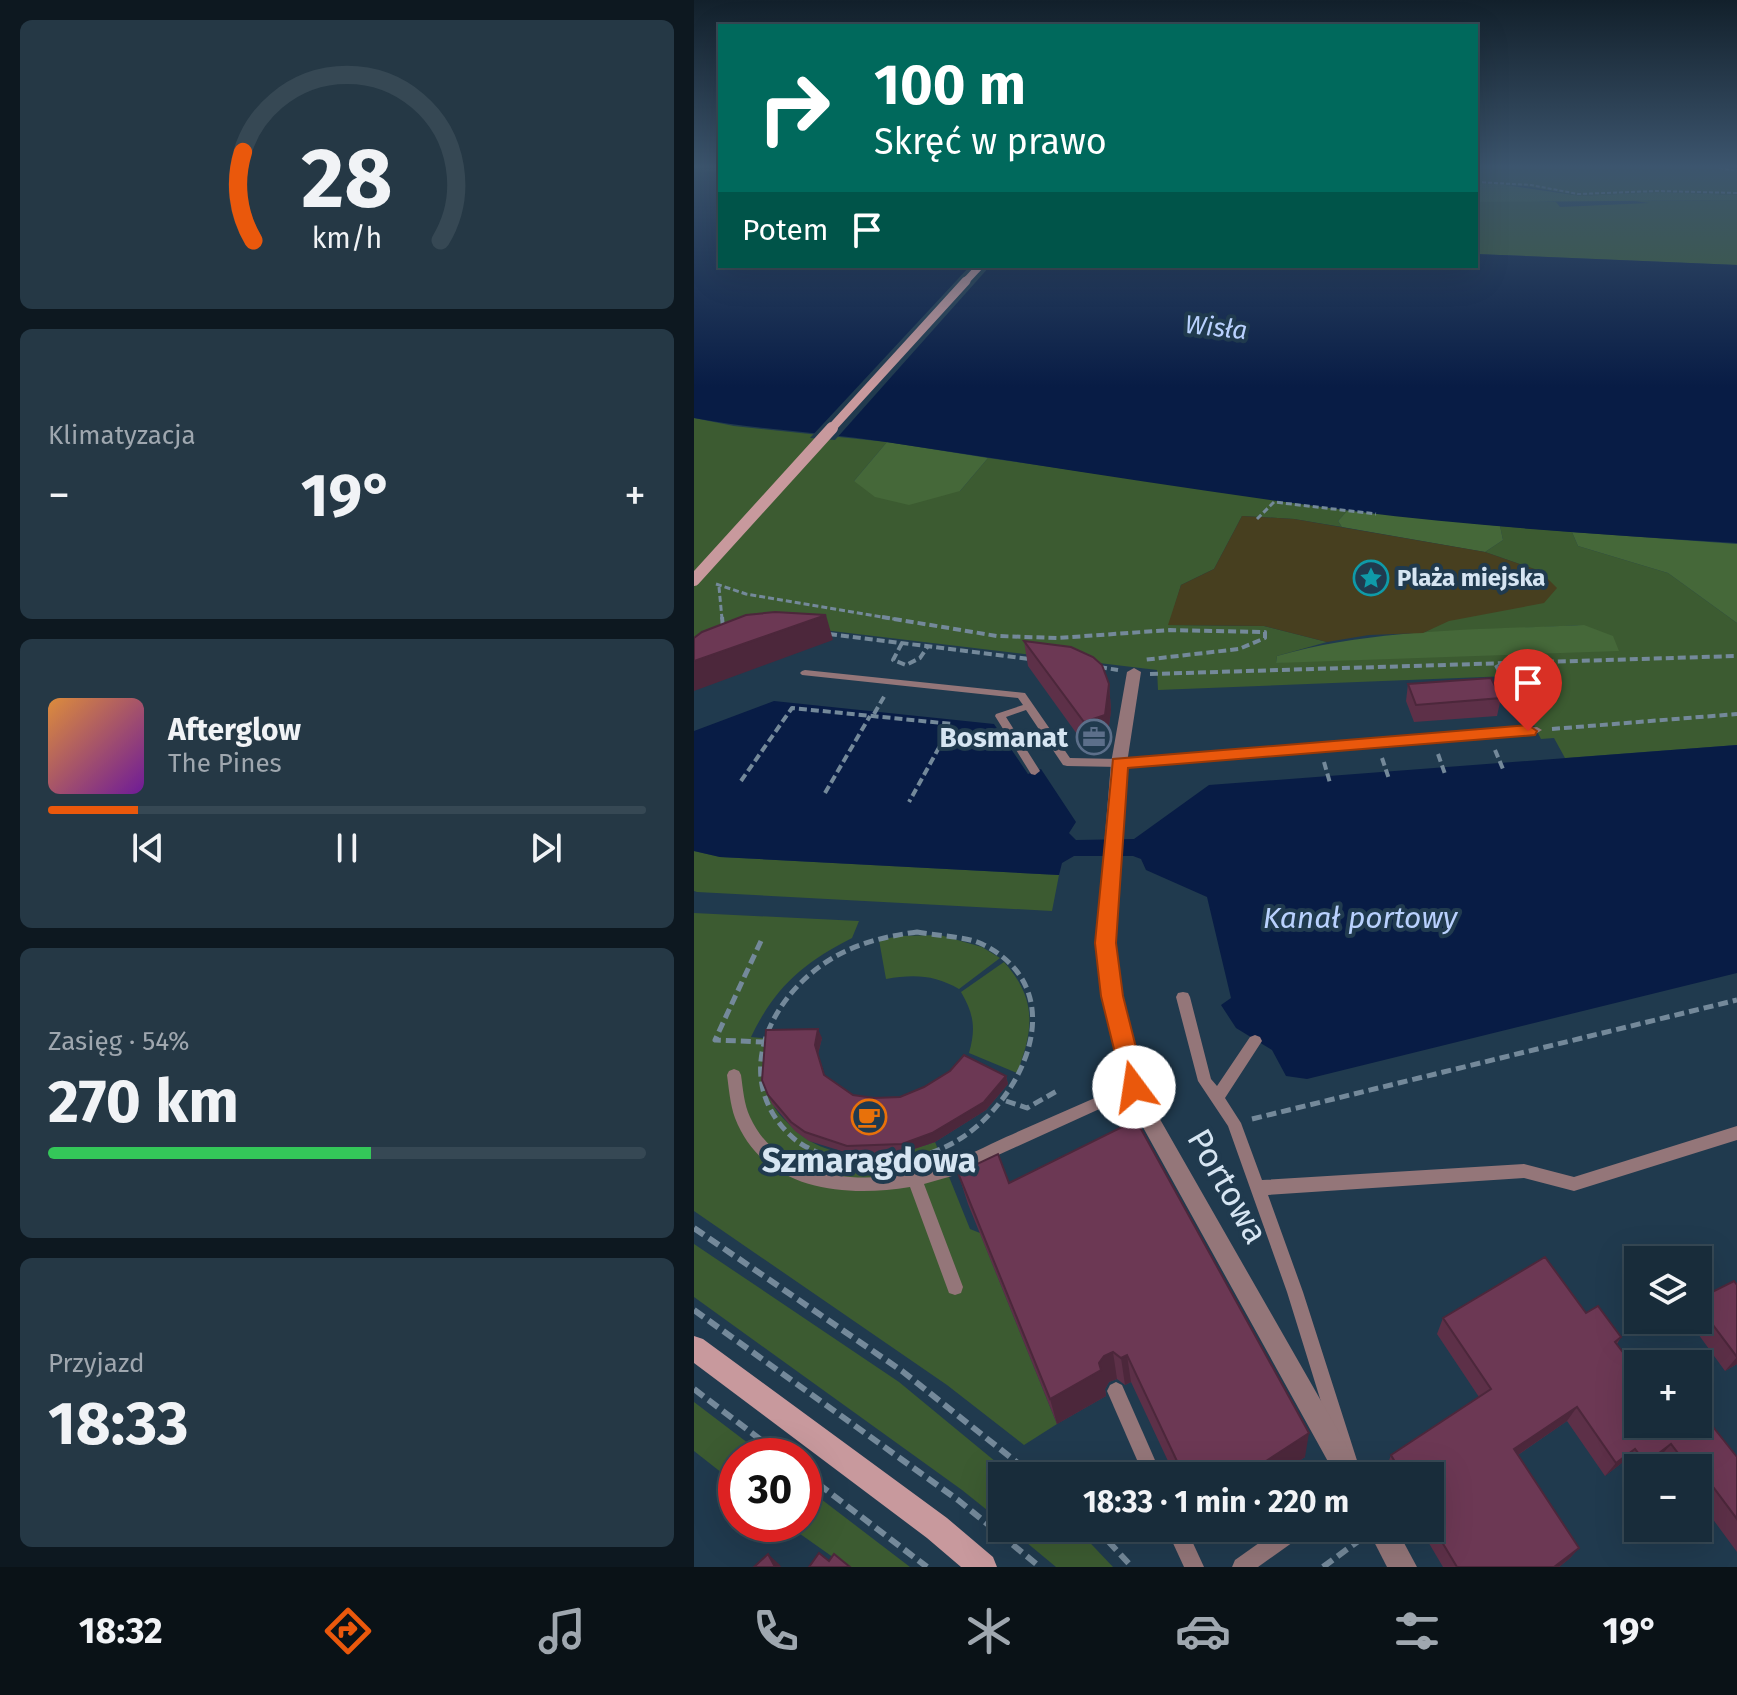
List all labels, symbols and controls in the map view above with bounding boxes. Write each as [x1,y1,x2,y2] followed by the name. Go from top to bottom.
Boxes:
[874,52,1026,119] text: 100 m
[742,56,846,160] icon: right
[874,120,1107,164] text: Skręć w prawo
[301,128,393,228] text: 28
[845,208,889,252] icon: arrive
[742,212,829,248] text: Potem
[312,221,382,256] text: km/h
[1183,309,1249,346] water label: Wisła
[48,420,196,451] text: Klimatyzacja
[301,460,393,532] text: 19°
[48,469,70,522] text: −
[624,469,646,522] text: +
[1352,559,1390,597] place icon: Plaża miejska
[1397,564,1546,592] place label: Plaża miejska
[1494,649,1562,731] pin
[1506,661,1550,705] icon: arrive
[168,712,301,748] text: Afterglow
[1075,718,1113,756] office icon: Bosmanat
[940,721,1069,754] place label: Bosmanat
[168,748,282,779] text: The Pines
[126,826,170,870] icon: previous
[325,826,369,870] icon: pause
[524,826,568,870] icon: next
[1263,900,1459,936] water label: Kanał portowy
[48,1026,190,1057] text: Zasięg · 54%
[1092,1045,1176,1129] position arrow
[48,1066,239,1138] text: 270 km
[850,1098,888,1136] cafe icon: Szmaragdowa
[1178,1122,1277,1251] street label: Portowa
[762,1140,976,1181] place label: Szmaragdowa
[1624,1246,1712,1542] map controls
[1624,1246,1712,1334] button: layers
[48,1348,145,1379] text: Przyjazd
[1624,1350,1712,1438] button: +
[48,1388,188,1460] text: 18:33
[718,1438,822,1542] speed limit sign: 30
[1624,1454,1712,1542] button: −
[1083,1484,1349,1520] text: 18:33 · 1 min · 220 m
[320,1603,376,1659] icon: directions
[534,1603,590,1659] icon: music
[748,1603,804,1659] icon: phone
[961,1603,1017,1659] icon: climate
[1175,1603,1231,1659] icon: car
[1389,1603,1445,1659] icon: filters
[79,1609,163,1653] text: 18:32
[1602,1609,1658,1653] text: 19°

